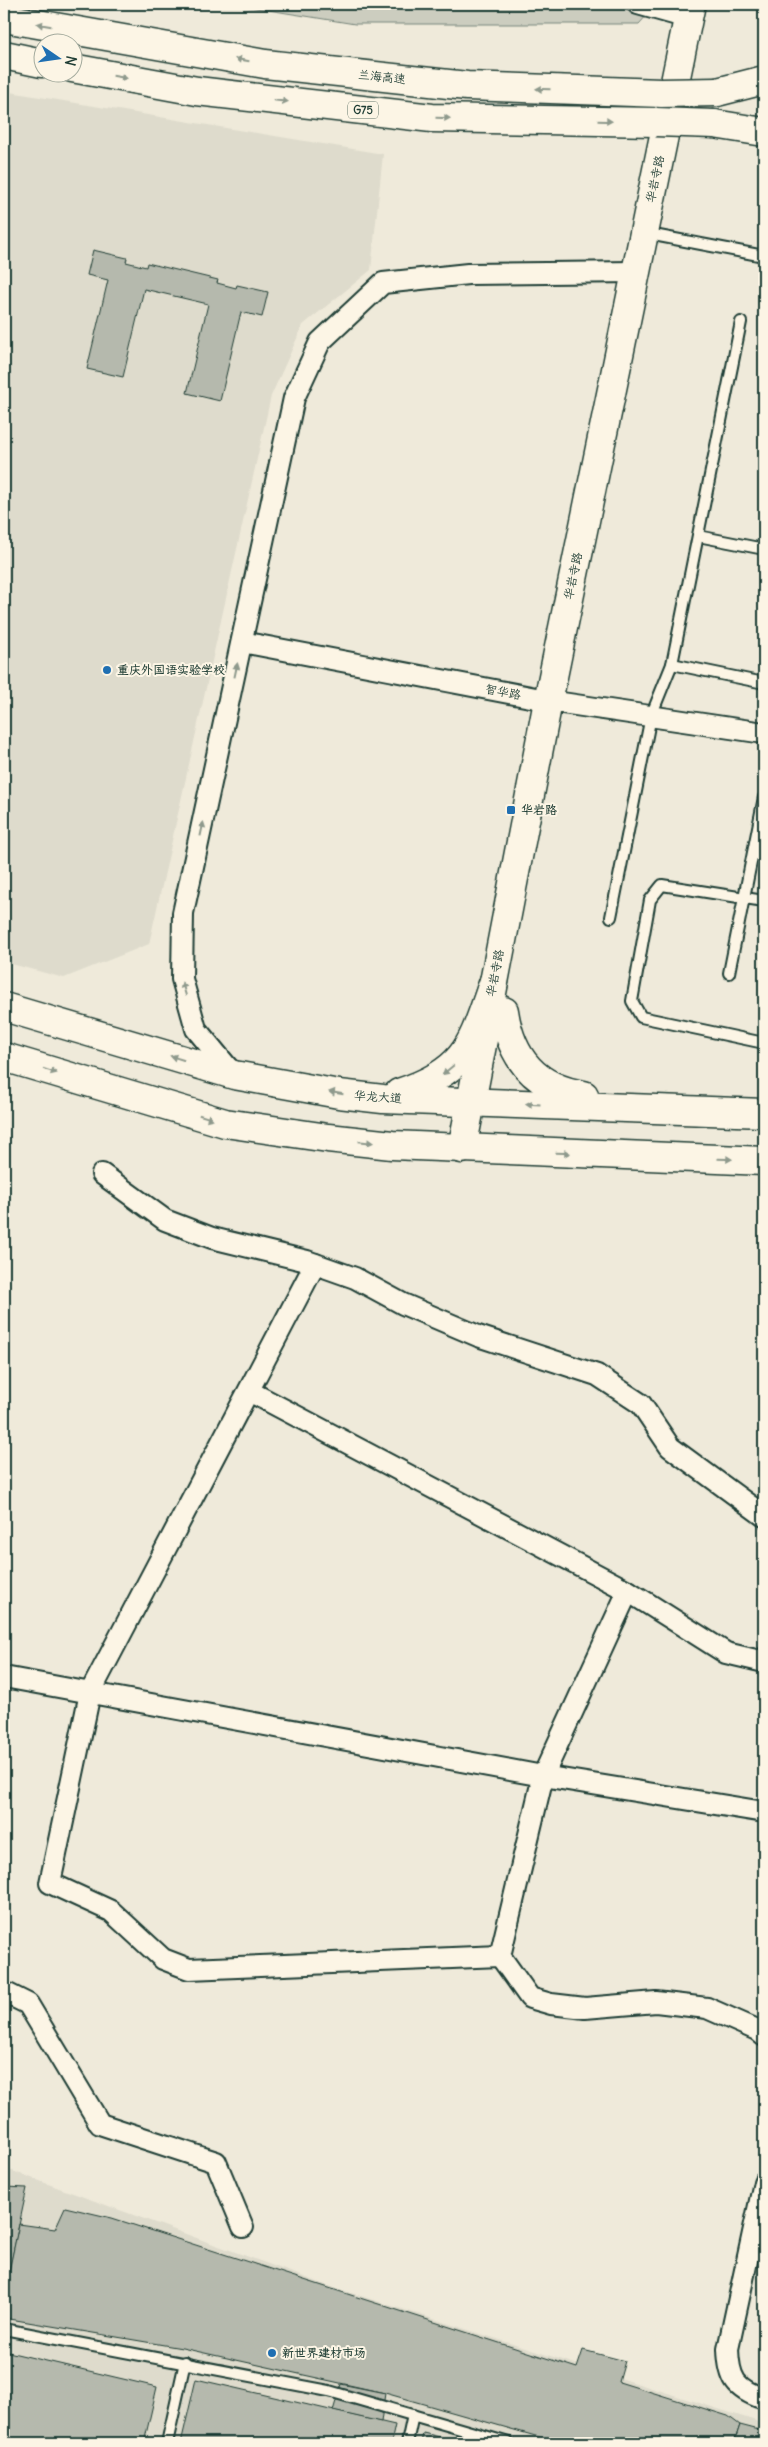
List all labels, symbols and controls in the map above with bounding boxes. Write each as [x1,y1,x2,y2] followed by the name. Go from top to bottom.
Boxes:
[35,21,51,29] one-way arrow
[32,32,82,82] north arrow
[61,54,81,68] text: N
[234,56,249,64] one-way arrow
[357,67,407,86] street label: 兰海高速
[113,73,128,81] one-way arrow
[534,85,550,93] one-way arrow
[273,97,289,105] one-way arrow
[348,102,378,118] road number: G75
[435,114,451,122] one-way arrow
[597,117,613,125] one-way arrow
[642,154,667,204] street label: 华岩寺路
[560,551,585,601] street label: 华岩寺路
[233,661,241,677] one-way arrow
[117,662,225,677] place label: 重庆外国语实验学校
[101,664,113,676] marker: 重庆外国语实验学校
[484,681,522,702] street label: 智华路
[521,802,557,817] place label: 华岩路
[505,804,517,816] marker: 华岩路
[198,821,206,836] one-way arrow
[483,948,506,998] street label: 华岩寺路
[180,981,188,996] one-way arrow
[170,1054,185,1062] one-way arrow
[442,1064,455,1075] one-way arrow
[43,1067,58,1075] one-way arrow
[354,1087,403,1106] street label: 华龙大道
[328,1089,344,1097] one-way arrow
[525,1099,541,1107] one-way arrow
[199,1114,214,1122] one-way arrow
[359,1138,375,1146] one-way arrow
[555,1149,571,1157] one-way arrow
[718,1156,734,1164] one-way arrow
[282,2345,366,2360] place label: 新世界建材市场
[266,2347,278,2359] marker: 新世界建材市场

